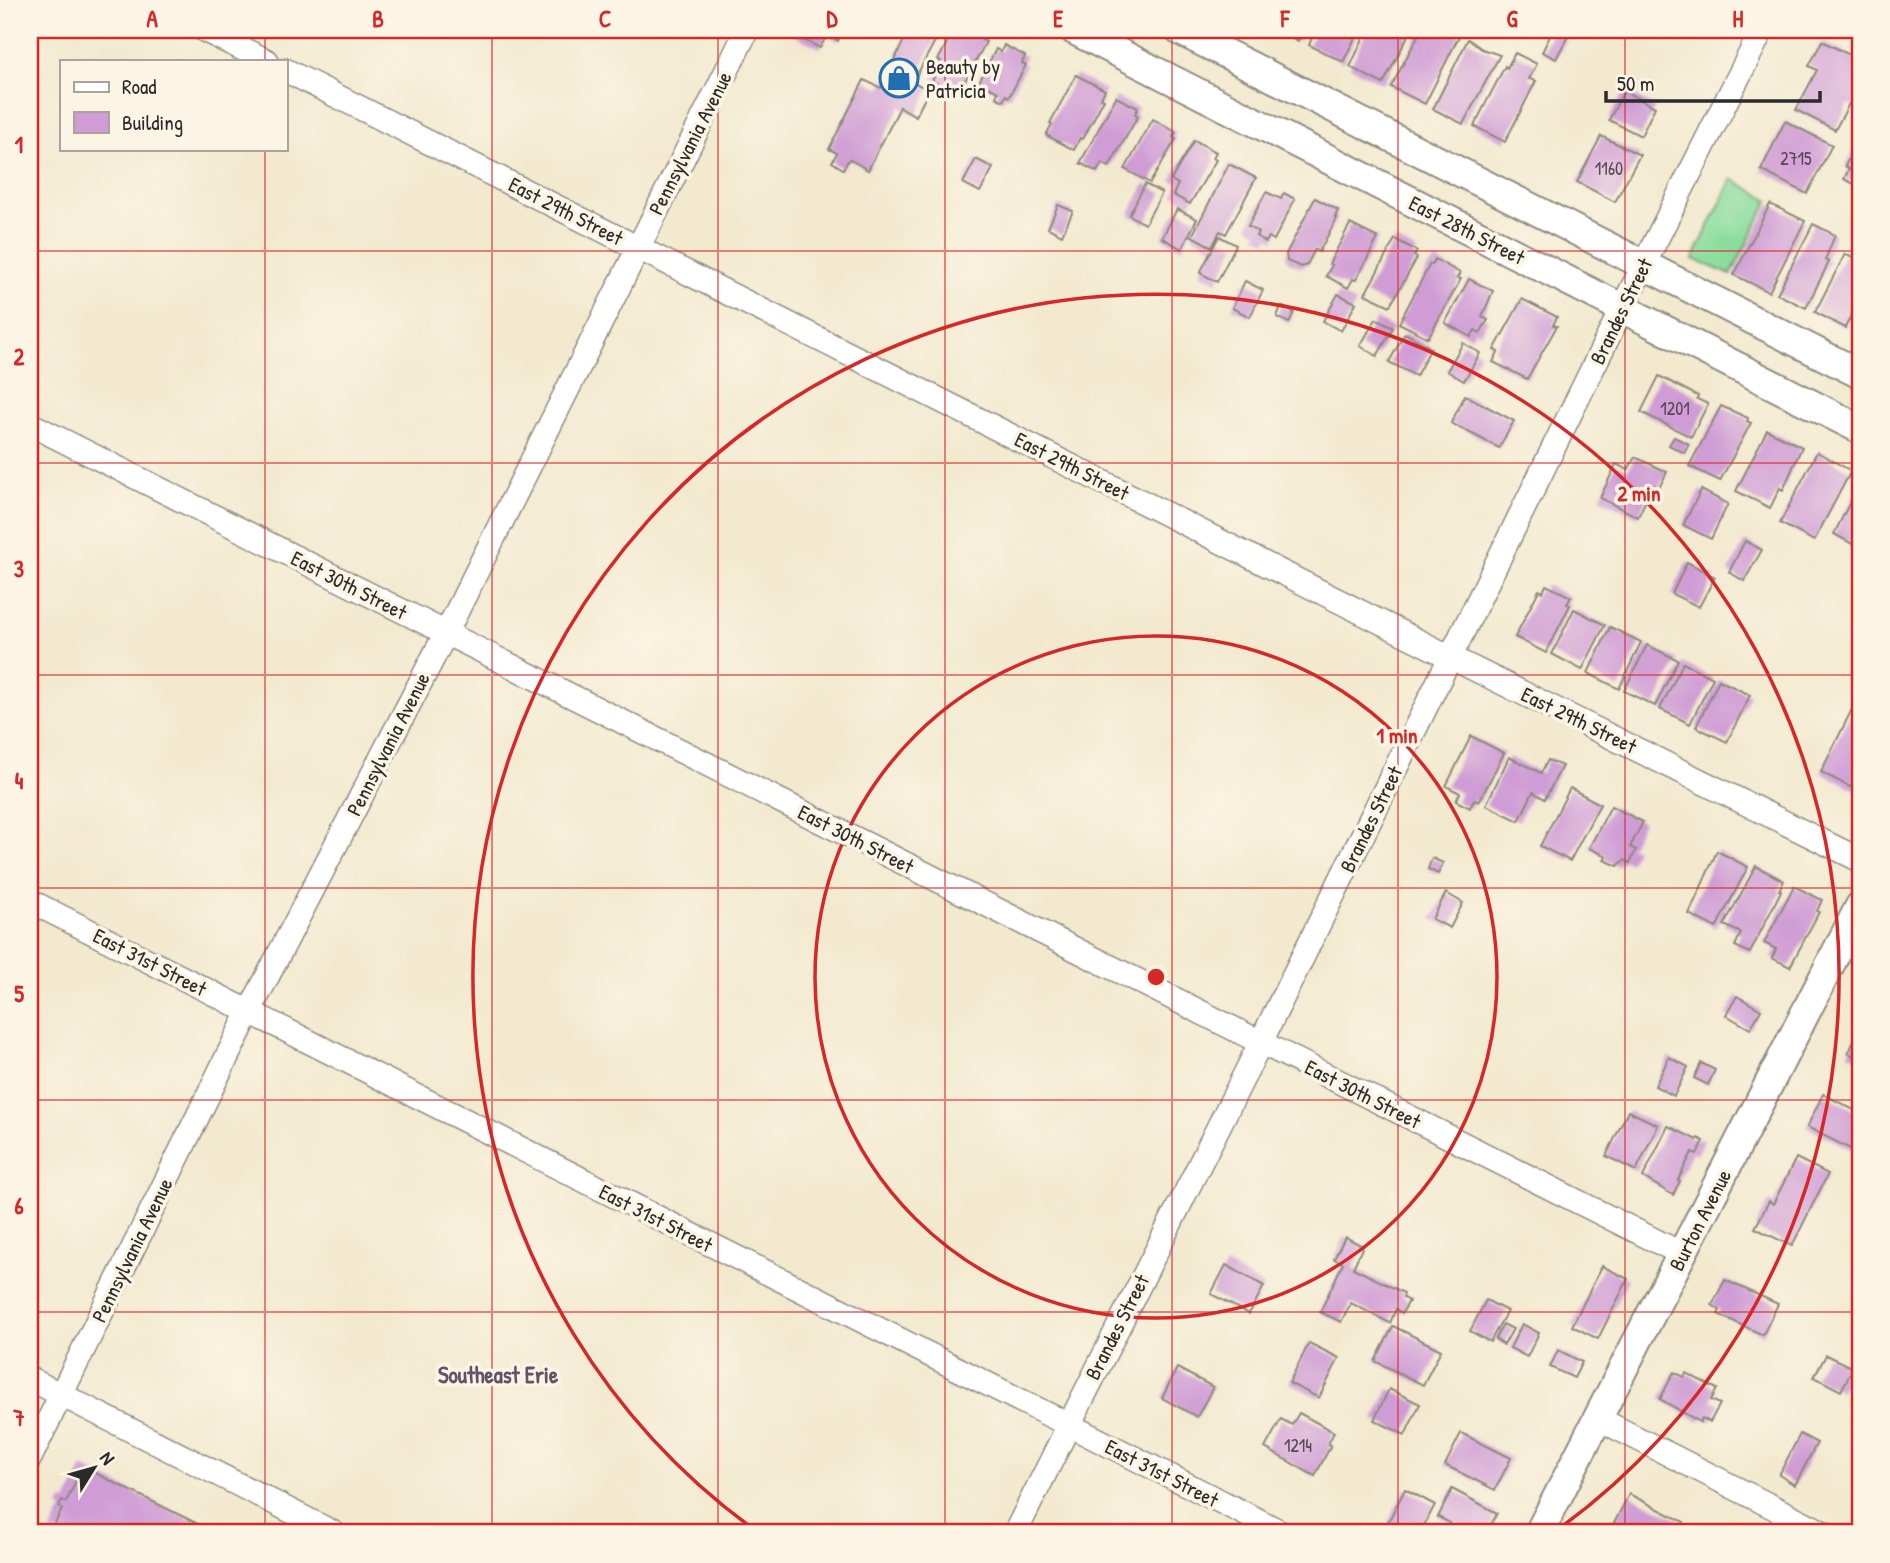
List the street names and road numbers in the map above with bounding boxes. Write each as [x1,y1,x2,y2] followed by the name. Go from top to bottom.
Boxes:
[641,66,739,220] street label: Pennsylvania Avenue
[504,170,629,253] street label: East 29th Street
[1404,188,1531,272] street label: East 28th Street
[1583,252,1660,369] street label: Brandes Street
[1010,425,1135,508] street label: East 29th Street
[286,543,413,627] street label: East 30th Street
[339,667,437,821] street label: Pennsylvania Avenue
[1516,680,1642,761] street label: East 29th Street
[1333,760,1410,877] street label: Brandes Street
[793,797,920,881] street label: East 30th Street
[88,921,212,1003] street label: East 31st Street
[1300,1052,1427,1136] street label: East 30th Street
[1662,1164,1738,1276] street label: Burton Avenue
[85,1173,179,1327] street label: Pennsylvania Avenue
[594,1177,718,1259] street label: East 31st Street
[1078,1269,1156,1385] street label: Brandes Street
[1100,1432,1224,1514] street label: East 31st Street

